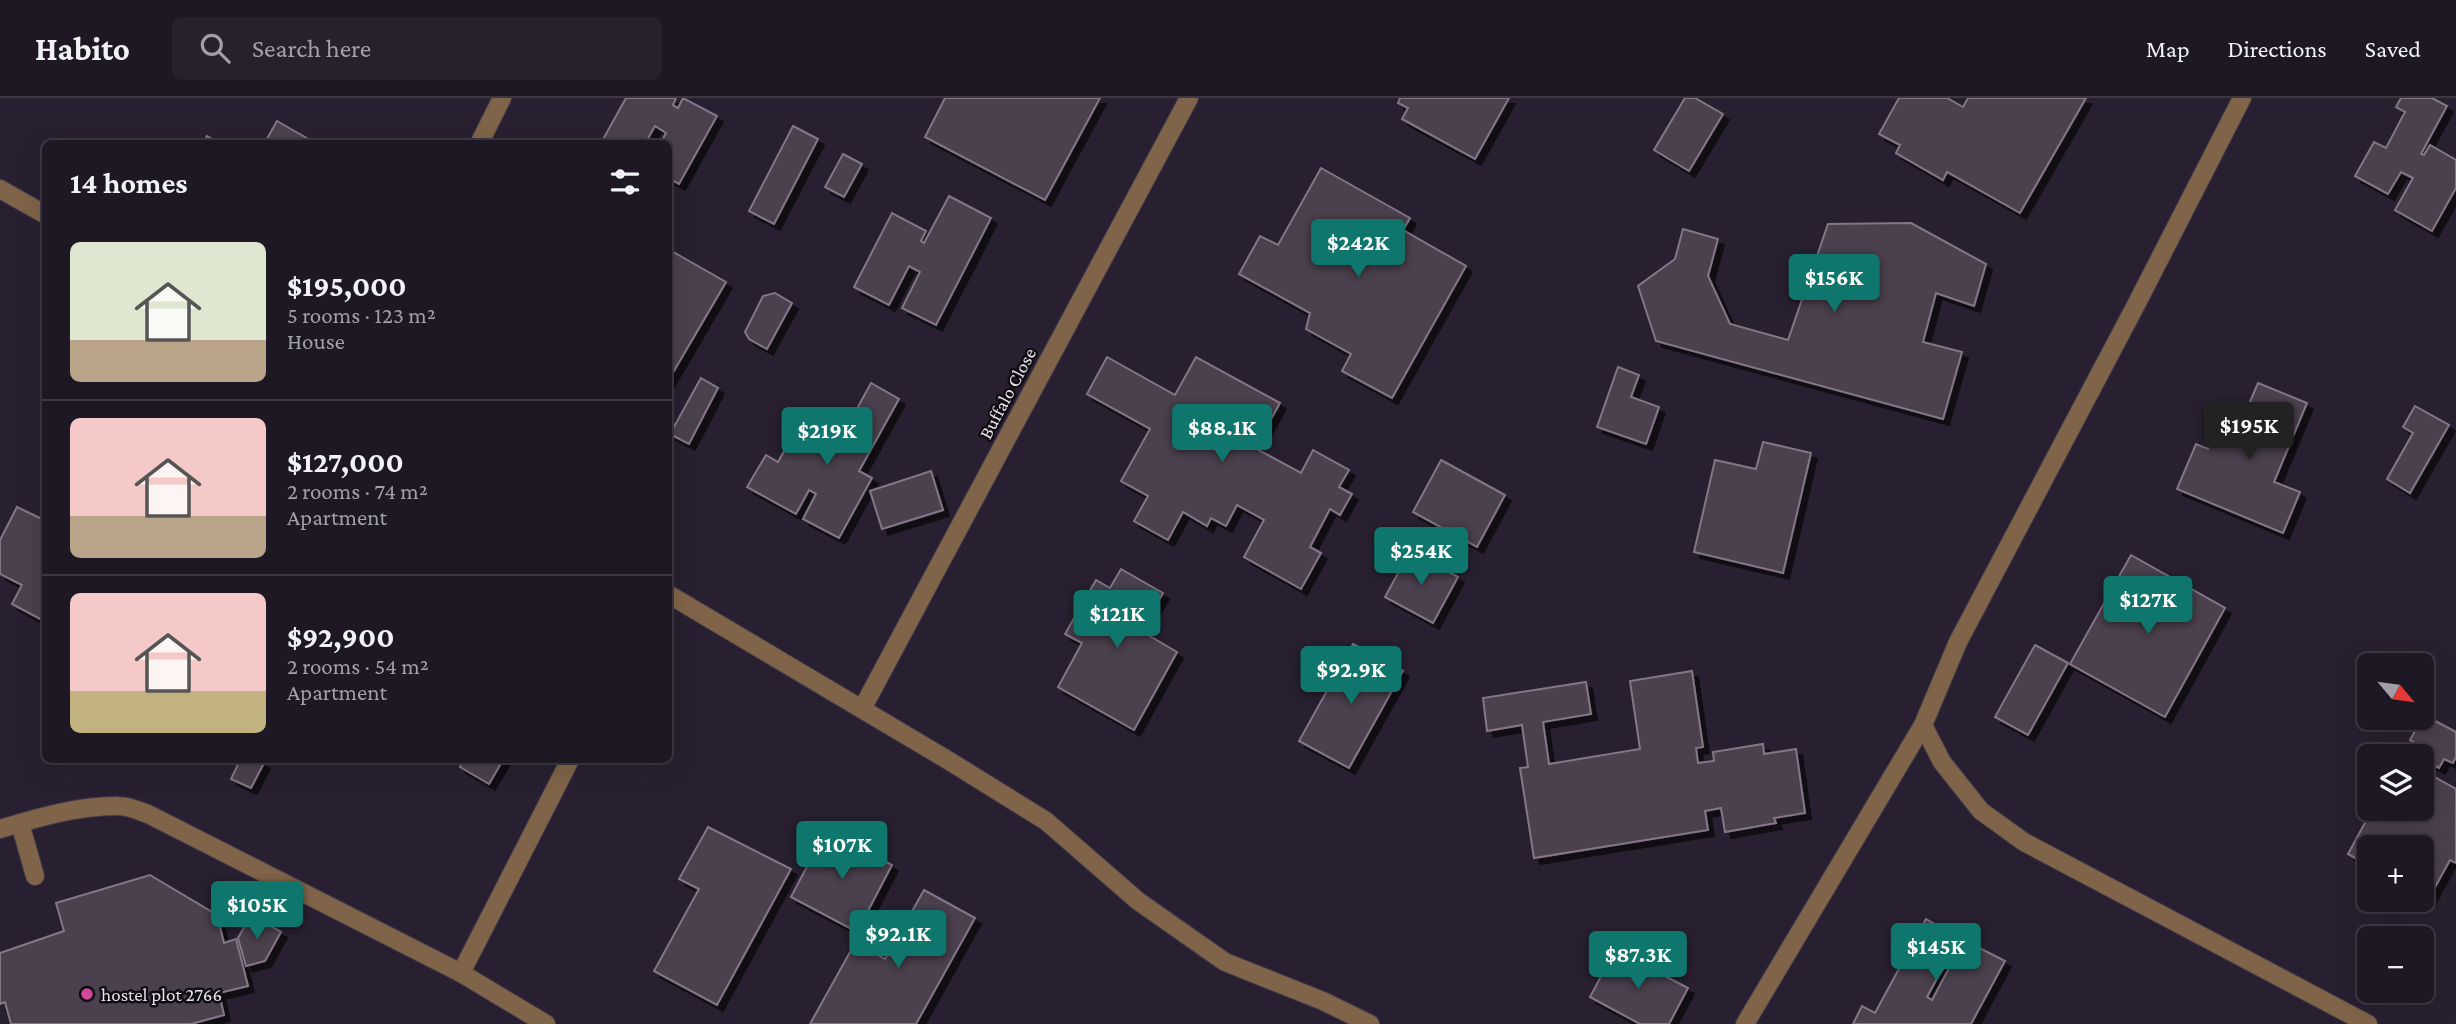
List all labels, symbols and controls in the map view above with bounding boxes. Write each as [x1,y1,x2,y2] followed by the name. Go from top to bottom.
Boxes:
[172,17,662,80] search box
[196,29,234,67] icon: search
[35,30,130,67] text: Habito
[252,34,371,63] text: Search here
[2146,35,2190,62] text: Map
[2228,35,2327,62] text: Directions
[2365,35,2421,62] text: Saved
[606,163,644,201] icon: filters
[70,166,188,199] text: 14 homes
[1309,220,1407,279] pin: $242K
[1327,229,1389,255] text: $242K
[1785,254,1883,314] pin: $156K
[1805,264,1863,290] text: $156K
[287,269,407,302] text: $195,000
[126,270,210,354] icon: home
[287,302,436,328] text: 5 rooms · 123 m²
[287,328,345,354] text: House
[975,344,1040,442] street label: Buffalo Close
[2200,402,2298,462] pin: $195K
[1165,404,1279,464] pin: $88.1K
[778,408,876,467] pin: $219K
[2220,412,2278,438] text: $195K
[1188,414,1256,440] text: $88.1K
[797,417,857,443] text: $219K
[287,445,404,478] text: $127,000
[126,446,210,530] icon: home
[287,478,428,504] text: 2 rooms · 74 m²
[287,504,387,530] text: Apartment
[1372,528,1470,587] pin: $254K
[1390,537,1452,563] text: $254K
[2099,576,2197,636] pin: $127K
[2119,586,2177,612] text: $127K
[1068,590,1166,650] pin: $121K
[1089,600,1145,626] text: $121K
[287,620,394,653] text: $92,900
[126,621,210,705] icon: home
[1294,646,1408,706] pin: $92.9K
[287,653,429,679] text: 2 rooms · 54 m²
[2357,653,2434,730] north arrow
[2357,653,2434,1003] map controls
[1317,656,1386,682] text: $92.9K
[287,679,387,705] text: Apartment
[2357,744,2434,821] button: layers
[793,822,891,881] pin: $107K
[812,831,872,857] text: $107K
[2357,835,2434,912] button: +
[208,882,306,941] pin: $105K
[227,891,287,917] text: $105K
[841,910,955,970] pin: $92.1K
[865,920,931,946] text: $92.1K
[1887,924,1985,983] pin: $145K
[2357,926,2434,1003] button: −
[1581,932,1695,991] pin: $87.3K
[1907,933,1965,959] text: $145K
[1605,941,1671,967] text: $87.3K
[101,984,222,1005] place label: hostel plot 2766
[79,986,95,1002] marker: hostel plot 2766

